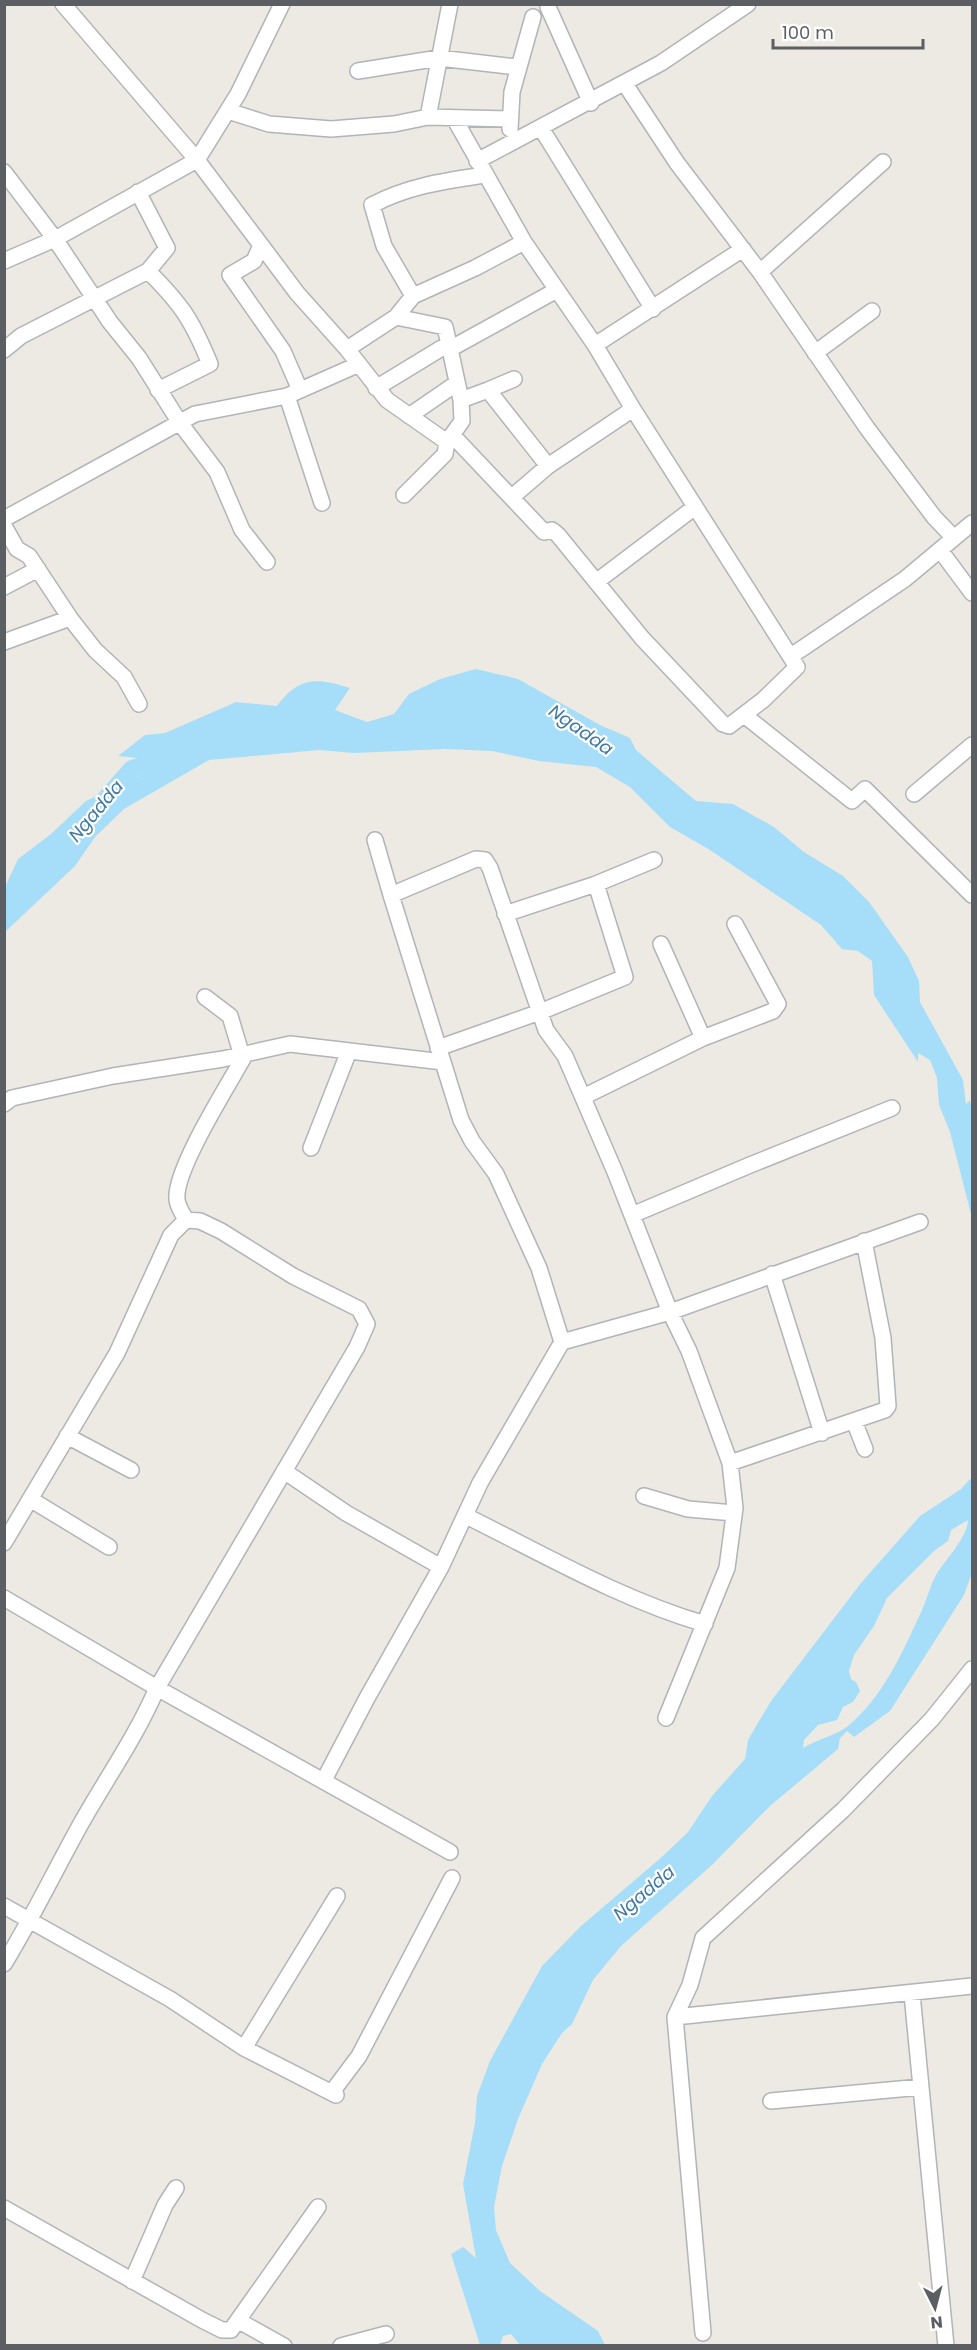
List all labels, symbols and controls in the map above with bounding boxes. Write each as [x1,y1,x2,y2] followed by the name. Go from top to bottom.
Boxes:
[773,12,923,50] scale bar
[782,20,834,45] text: 100 m
[544,698,619,761] water label: Ngadda
[62,774,129,847] water label: Ngadda
[607,1859,680,1926] water label: Ngadda
[905,2278,965,2338] north arrow
[929,2310,944,2334] text: N

